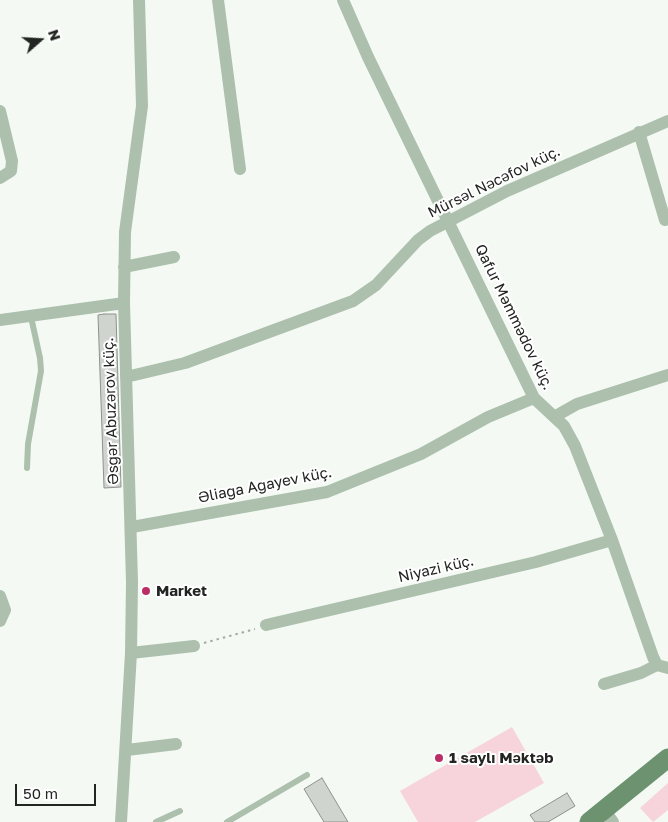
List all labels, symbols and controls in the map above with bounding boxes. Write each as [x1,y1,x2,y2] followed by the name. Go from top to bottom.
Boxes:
[15,15,65,65] north arrow
[45,27,64,43] text: N
[425,142,563,222] street label: Mürsəl Nəcəfov küç.
[471,241,557,393] street label: Qafur Məmmədov küç.
[99,337,123,485] street label: Əsgər Abuzərov küç.
[197,463,333,507] street label: Əliağa Ağayev küç.
[396,552,476,586] street label: Niyazi küç.
[156,582,207,600] place label: Market
[140,585,152,597] marker: Market
[449,749,553,767] place label: 1 saylı Məktəb
[433,752,445,764] marker: 1 saylı Məktəb
[18,774,99,806] scale bar
[23,784,58,802] text: 50 m

